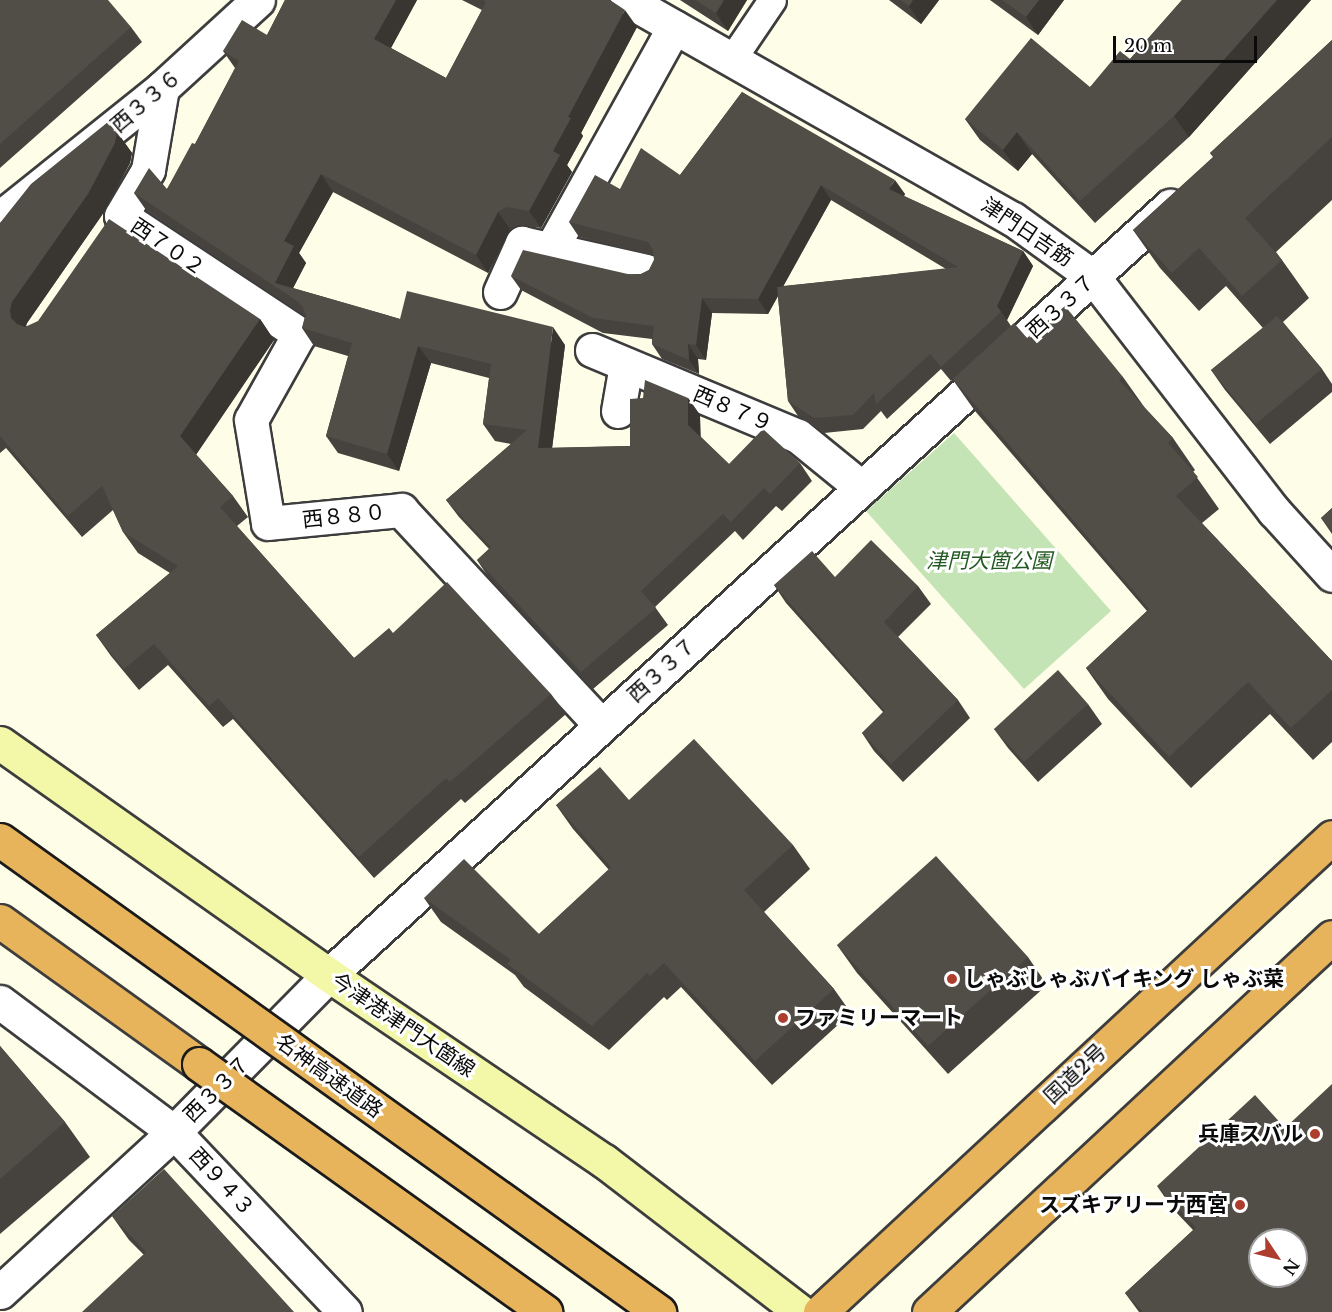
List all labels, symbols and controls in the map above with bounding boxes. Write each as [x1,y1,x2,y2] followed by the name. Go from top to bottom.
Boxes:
[1116,24,1260,62] scale bar
[1124,35,1172,57] text: 20 m
[106,64,186,138] street label: 西３３６
[976,192,1078,272] street label: 津門日吉筋
[126,213,210,281] street label: 西７０２
[1021,269,1101,343] street label: 西３３７
[689,381,777,437] street label: 西８７９
[301,499,387,533] street label: 西８８０
[926,548,1052,574] park label: 津門大箇公園
[622,633,702,707] street label: 西３３７
[964,966,1285,992] place label: しゃぶしゃぶバイキング しゃぶ菜
[326,968,480,1082] street label: 今津港津門大箇線
[945,972,959,986] marker: しゃぶしゃぶバイキング しゃぶ菜
[795,1005,963,1031] place label: ファミリーマート
[776,1011,790,1025] marker: ファミリーマート
[271,1029,387,1123] street label: 名神高速道路
[1039,1039,1111,1109] street label: 国道2号
[178,1050,256,1128] street label: 西３３７
[1198,1121,1303,1147] place label: 兵庫スバル
[1308,1127,1322,1141] marker: 兵庫スバル
[184,1143,260,1221] street label: 西９４３
[1039,1192,1228,1218] place label: スズキアリーナ西宮
[1233,1198,1247,1212] marker: スズキアリーナ西宮
[1248,1228,1308,1288] north arrow
[1279,1255,1304,1279] text: N

